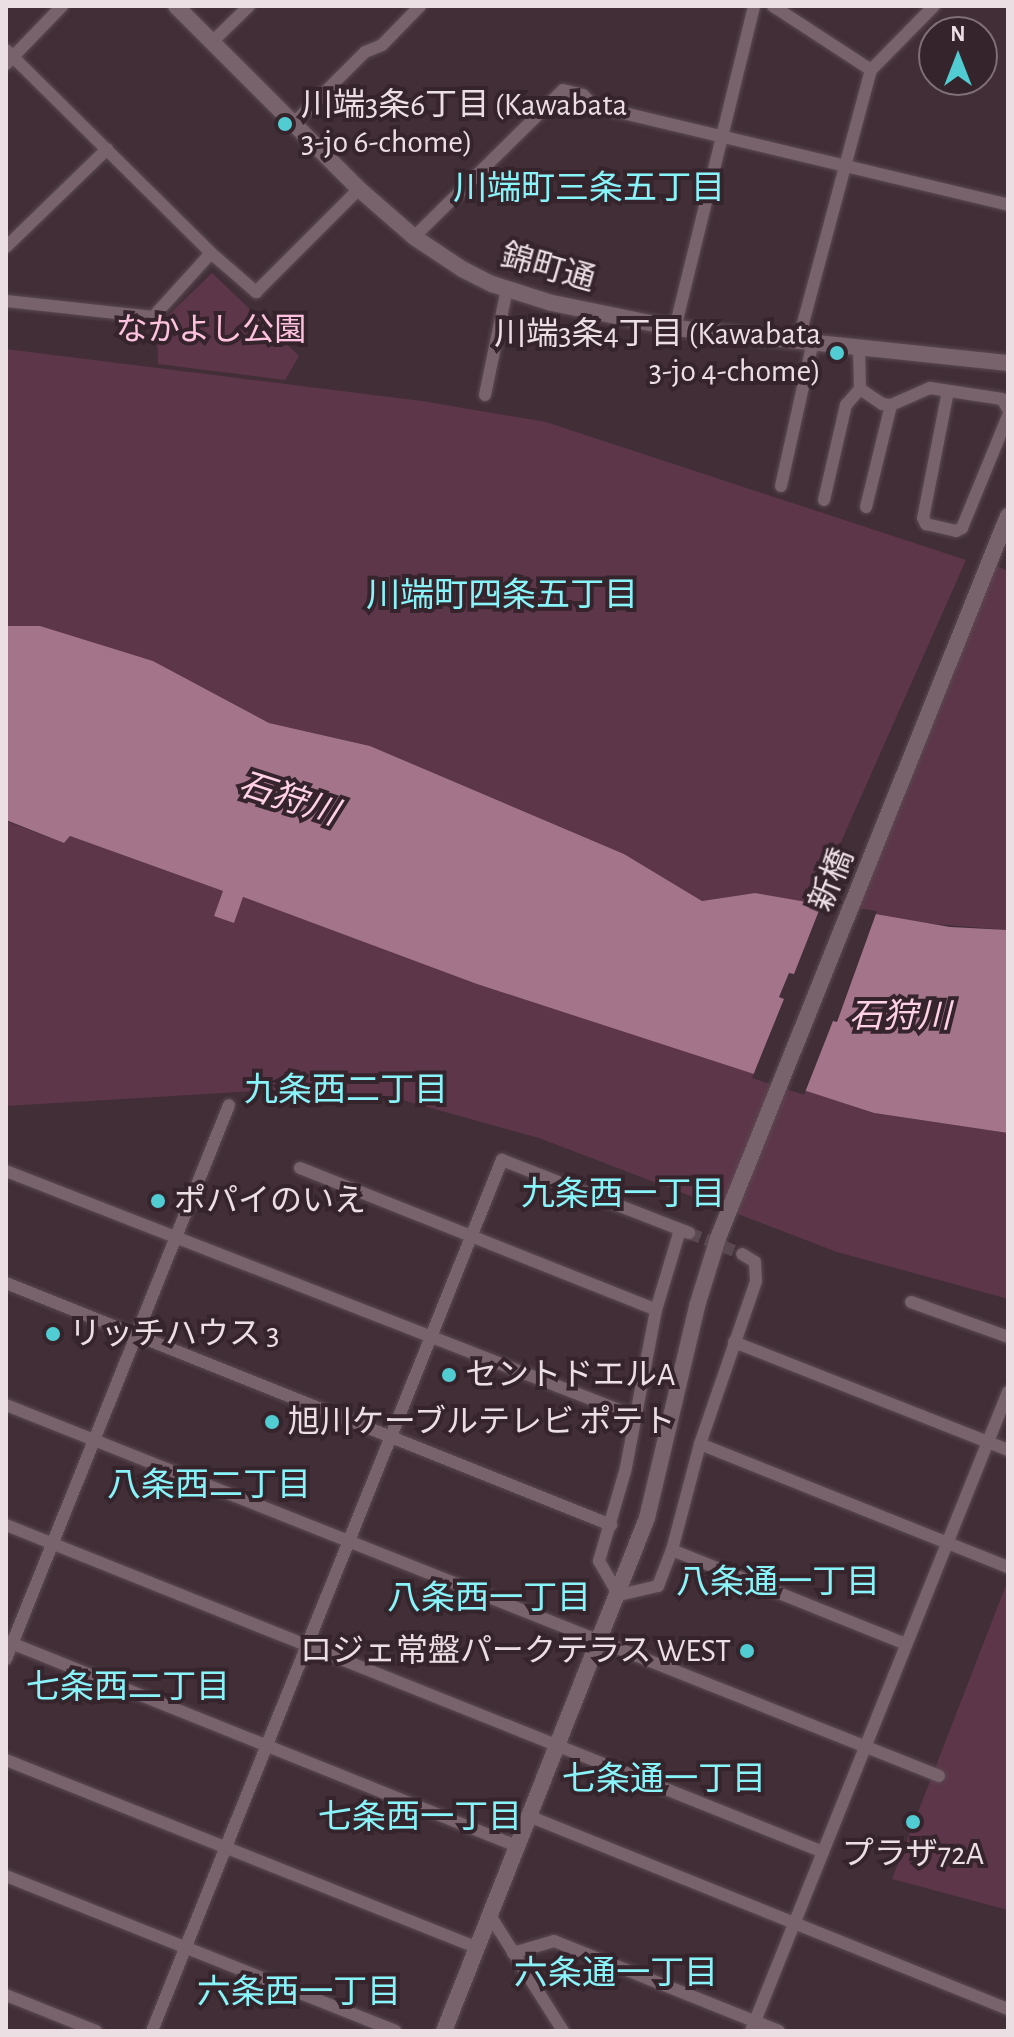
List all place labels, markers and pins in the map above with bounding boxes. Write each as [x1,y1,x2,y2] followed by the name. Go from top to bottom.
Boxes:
[301,87,627,162] place label: 川端3条6丁目 (Kawabata 3-jo 6-chome)
[276,115,294,133] marker: 川端3条6丁目 (Kawabata 3-jo 6-chome)
[494,316,821,391] place label: 川端3条4丁目 (Kawabata 3-jo 4-chome)
[828,344,846,362] marker: 川端3条4丁目 (Kawabata 3-jo 4-chome)
[174,1182,366,1220] place label: ポパイのいえ
[149,1192,167,1210] marker: ポパイのいえ
[69,1315,279,1353] place label: リッチハウス 3
[44,1325,62,1343] marker: リッチハウス 3
[465,1356,675,1394] place label: セントドエルA
[440,1366,458,1384] marker: セントドエルA
[288,1403,677,1441] place label: 旭川ケーブルテレビ ポテト
[263,1413,281,1431] marker: 旭川ケーブルテレビ ポテト
[299,1632,731,1670] place label: ロジェ常盤パークテラス WEST
[738,1642,756,1660] marker: ロジェ常盤パークテラス WEST
[904,1813,922,1831] marker: プラザ72A
[842,1835,984,1873] place label: プラザ72A

